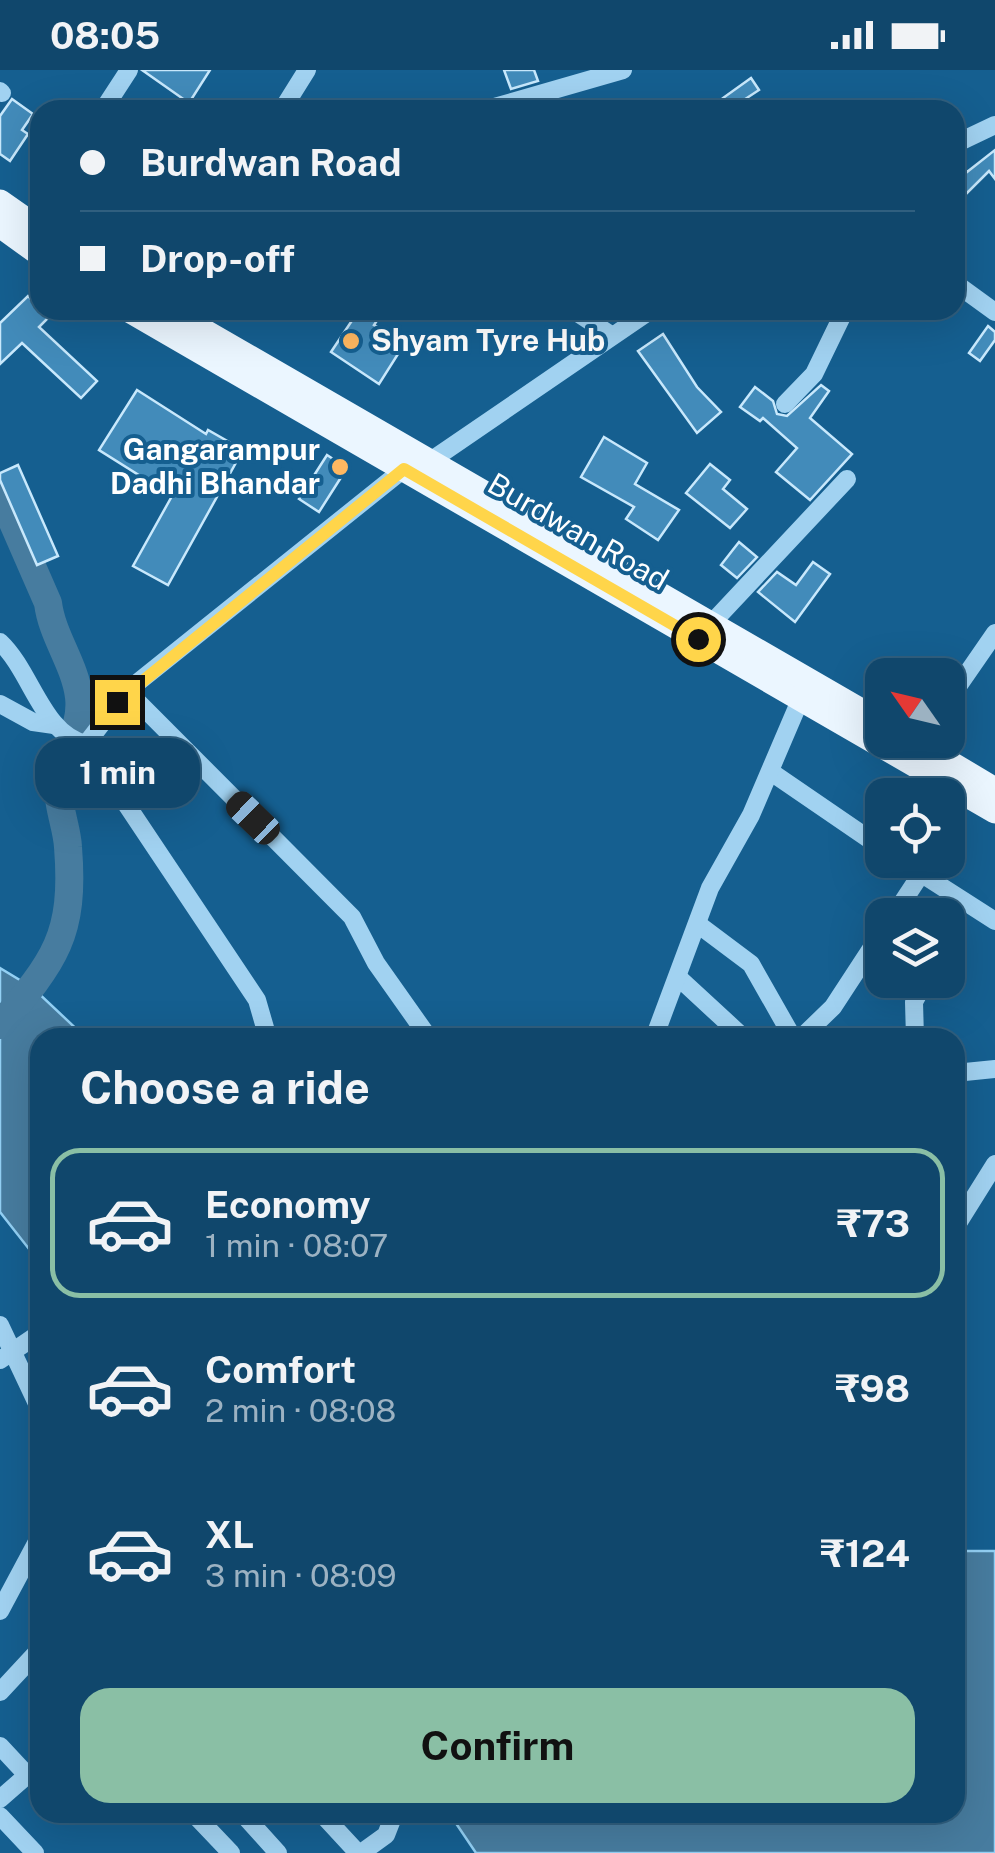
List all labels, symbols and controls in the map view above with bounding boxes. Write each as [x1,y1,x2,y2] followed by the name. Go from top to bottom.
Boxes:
[50,13,160,58] text: 08:05
[140,140,402,185] text: Burdwan Road
[140,236,295,281] text: Drop-off
[371,322,605,358] place label: Shyam Tyre Hub
[340,330,362,352] marker: Shyam Tyre Hub
[110,431,320,501] place label: Gangarampur Dadhi Bhandar
[329,456,351,478] marker: Gangarampur Dadhi Bhandar
[482,465,675,597] street label: Burdwan Road
[676,617,721,662] route start
[865,658,965,758] north arrow
[865,658,965,998] map controls
[95,680,140,725] route end
[34,737,200,807] callout: 1 min
[79,754,156,791] text: 1 min
[865,778,965,878] button: locate
[221,786,285,850] car
[865,898,965,998] button: layers
[80,1061,370,1114] text: Choose a ride
[85,1178,175,1268] icon: car
[205,1182,371,1227] text: Economy
[837,1201,910,1246] text: ₹73
[205,1227,388,1264] text: 1 min · 08:07
[85,1343,175,1433] icon: car
[205,1347,356,1392] text: Comfort
[835,1366,910,1411] text: ₹98
[205,1392,396,1429] text: 2 min · 08:08
[85,1508,175,1598] icon: car
[205,1512,254,1557] text: XL
[820,1531,910,1576] text: ₹124
[205,1557,397,1594] text: 3 min · 08:09
[80,1688,915,1803] button: Confirm

